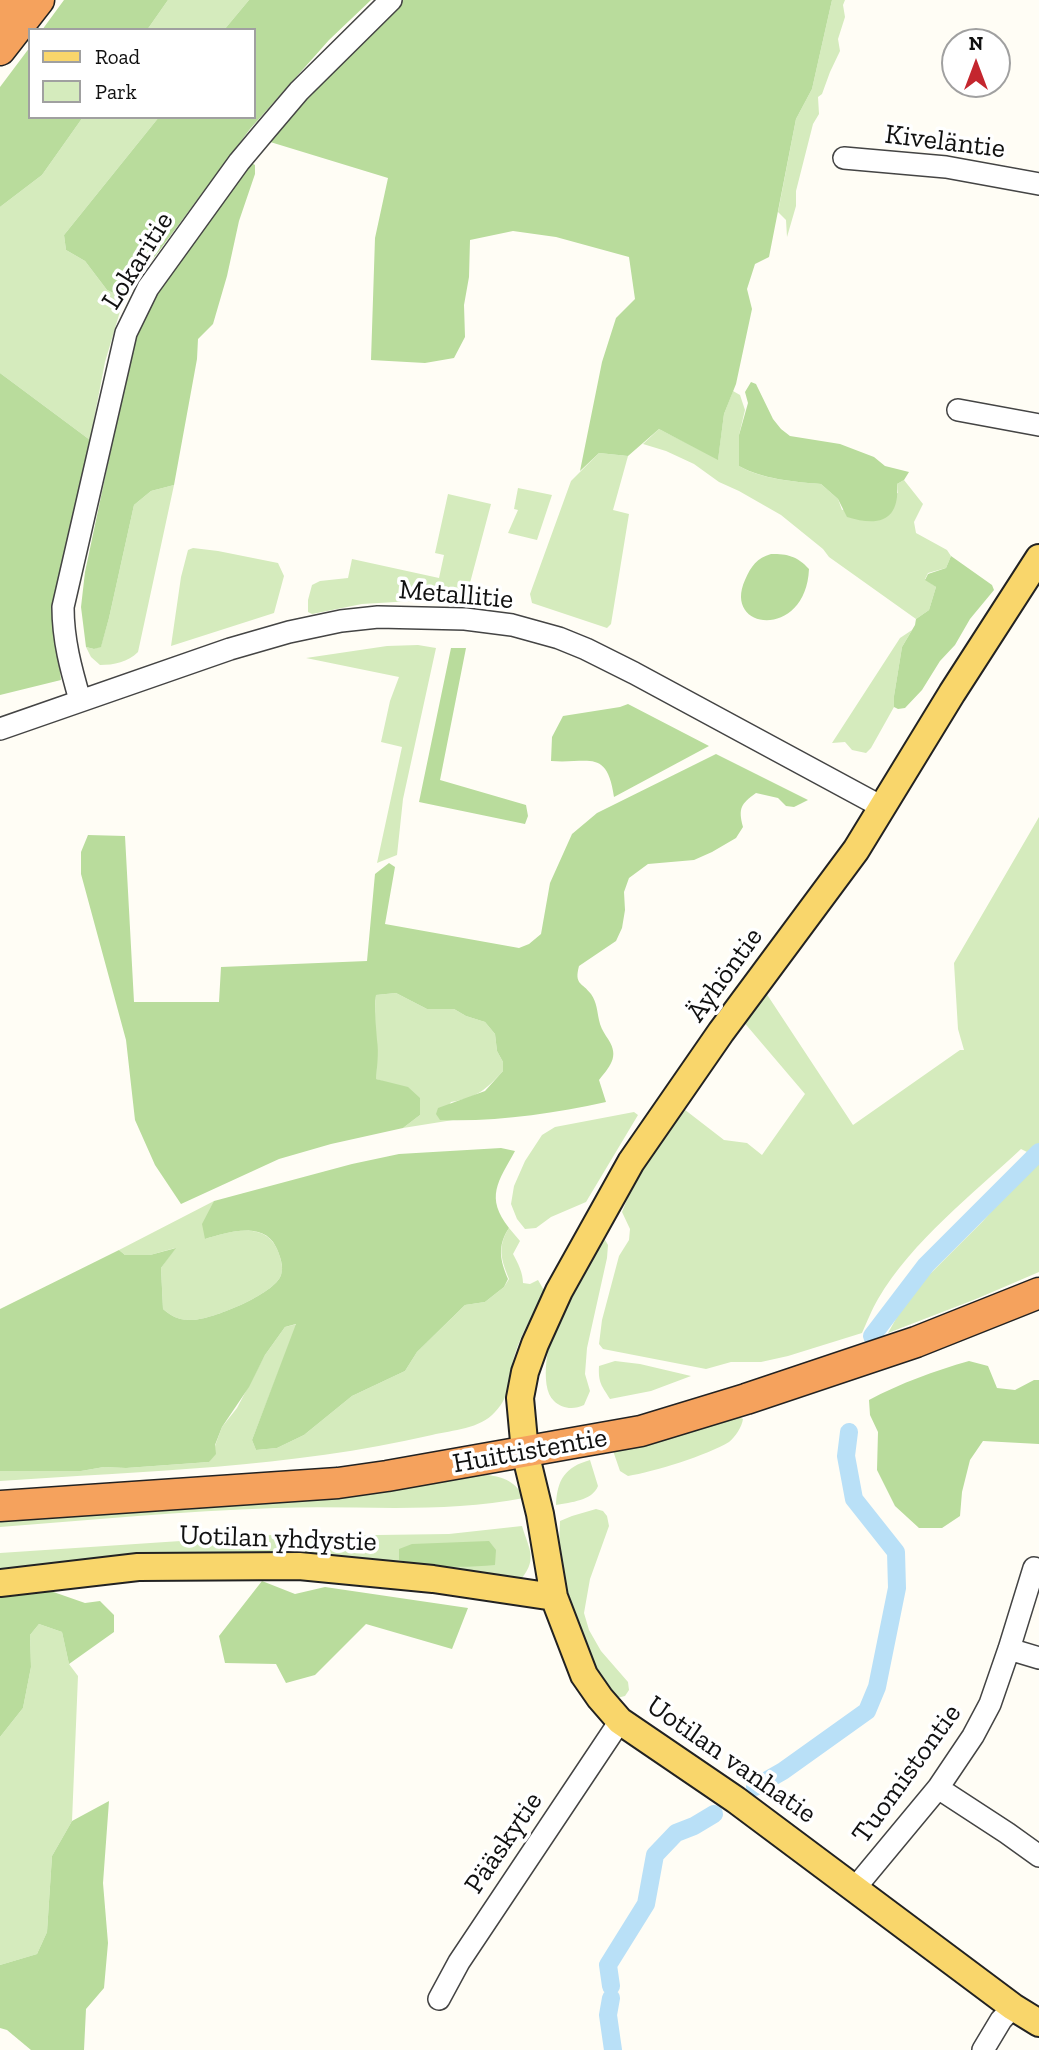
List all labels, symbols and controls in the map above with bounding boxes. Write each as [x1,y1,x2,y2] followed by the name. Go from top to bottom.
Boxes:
[28,28,256,119] legend
[941,28,1011,98] north arrow
[969,32,983,55] text: N
[95,44,140,69] text: Road
[95,79,137,104] text: Park
[883,118,1007,166] street label: Kiveläntie
[95,206,181,316] street label: Lokaritie
[397,573,515,617] street label: Metallitie
[680,921,770,1029] street label: Äyhöntie
[450,1421,610,1481] street label: Huittistentie
[179,1519,377,1559] street label: Uotilan yhdystie
[640,1689,822,1831] street label: Uotilan vanhatie
[845,1698,969,1850] street label: Tuomistontie
[458,1786,550,1900] street label: Pääskytie

